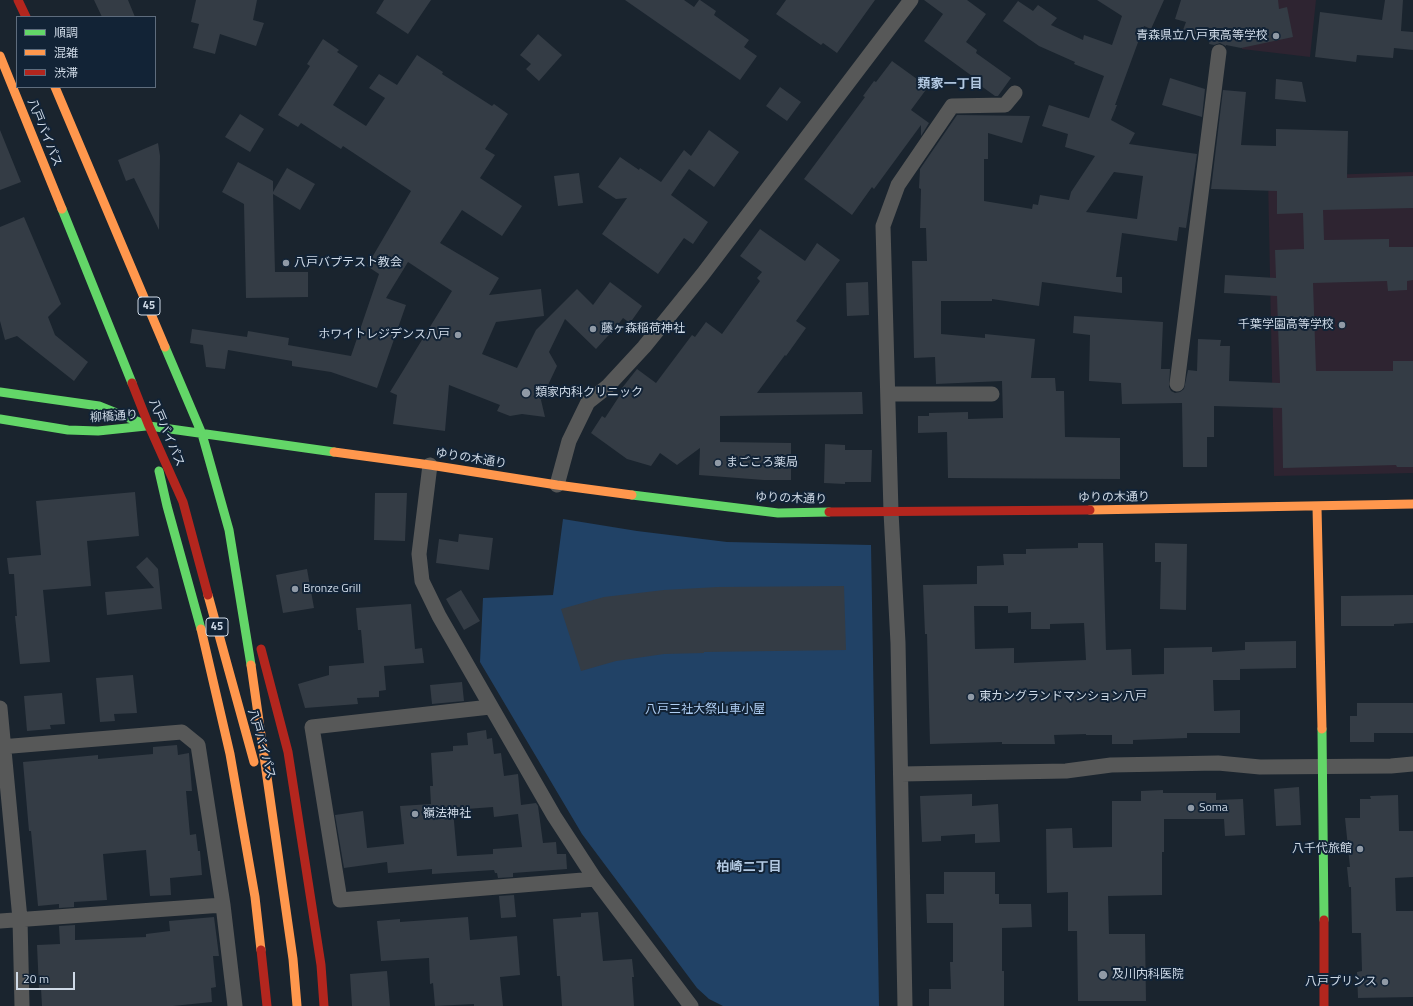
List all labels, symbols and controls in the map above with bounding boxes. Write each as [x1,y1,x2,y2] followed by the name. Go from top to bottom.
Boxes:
[16,16,156,88] legend
[54,23,78,42] text: 順調
[1136,29,1268,43] place label: 青森県立八戸東高等学校
[1271,31,1281,41] marker: 青森県立八戸東高等学校
[54,43,78,62] text: 混雑
[54,63,78,82] text: 渋滞
[918,77,982,93] district label: 類家一丁目
[24,97,64,169] street label: 八戸バイパス
[294,256,402,270] place label: 八戸バプテスト教会
[281,258,291,268] marker: 八戸バプテスト教会
[138,297,160,315] road number: 45
[1238,318,1334,332] place label: 千葉学園高等学校
[1337,320,1347,330] marker: 千葉学園高等学校
[601,322,685,336] place label: 藤ヶ森稲荷神社
[588,324,598,334] marker: 藤ヶ森稲荷神社
[318,328,450,342] place label: ホワイトレジデンス八戸
[453,330,463,340] marker: ホワイトレジデンス八戸
[535,386,643,400] place label: 類家内科クリニック
[520,387,532,399] marker: 類家内科クリニック
[145,397,187,469] street label: 八戸バイパス
[90,408,138,426] street label: 柳橋通り
[434,446,508,472] street label: ゆりの木通り
[726,456,798,470] place label: まごころ薬局
[713,458,723,468] marker: まごころ薬局
[1078,490,1150,506] street label: ゆりの木通り
[755,491,827,507] street label: ゆりの木通り
[303,582,361,596] place label: Bronze Grill
[290,584,300,594] marker: Bronze Grill
[206,618,228,636] road number: 45
[979,690,1147,704] place label: 東カングランドマンション八戸
[966,692,976,702] marker: 東カングランドマンション八戸
[645,703,765,717] park label: 八戸三社大祭山車小屋
[244,707,278,781] street label: 八戸バイパス
[1199,801,1228,815] place label: Soma
[1186,803,1196,813] marker: Soma
[423,807,471,821] place label: 嶺法神社
[410,809,420,819] marker: 嶺法神社
[1292,842,1352,856] place label: 八千代旅館
[1355,844,1365,854] marker: 八千代旅館
[717,860,781,876] district label: 柏崎二丁目
[18,964,77,990] scale bar
[1112,968,1184,982] place label: 及川内科医院
[23,969,49,988] text: 20 m
[1097,969,1109,981] marker: 及川内科医院
[1305,975,1377,989] place label: 八戸プリンス
[1380,977,1390,987] marker: 八戸プリンス

